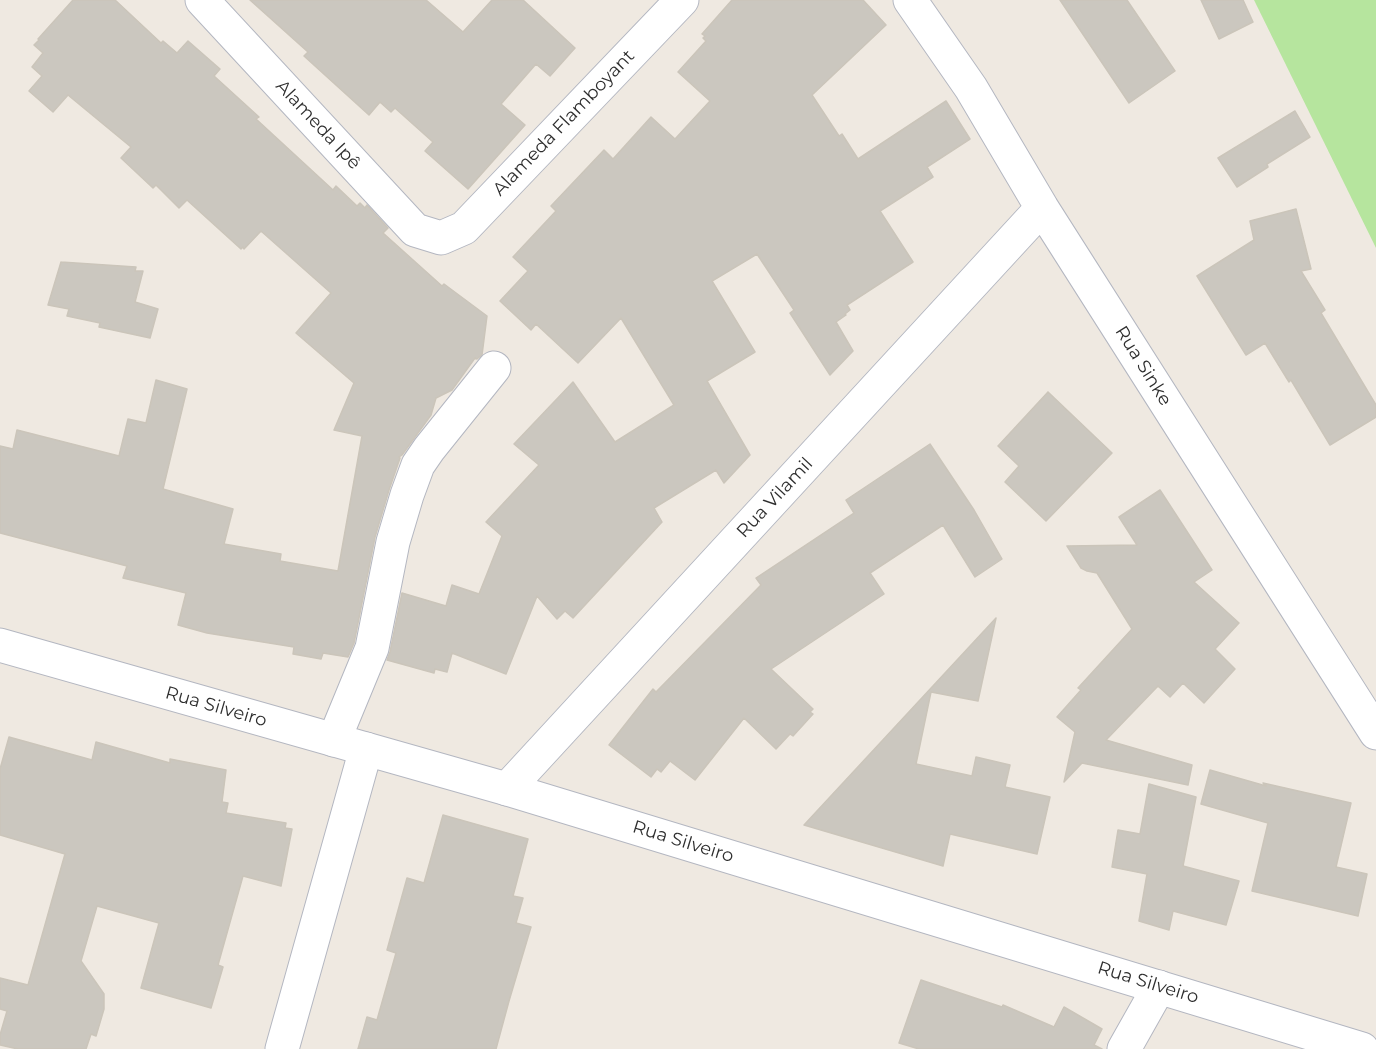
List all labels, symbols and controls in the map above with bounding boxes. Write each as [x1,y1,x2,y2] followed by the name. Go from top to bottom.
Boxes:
[489,46,639,200] street label: Alameda Flamboyant
[271,76,365,174] street label: Alameda Ipê
[1110,322,1176,410] street label: Rua Sinke
[732,453,818,543] street label: Rua Vilamil
[163,682,269,732] street label: Rua Silveiro
[630,816,736,868] street label: Rua Silveiro
[1095,957,1201,1009] street label: Rua Silveiro

